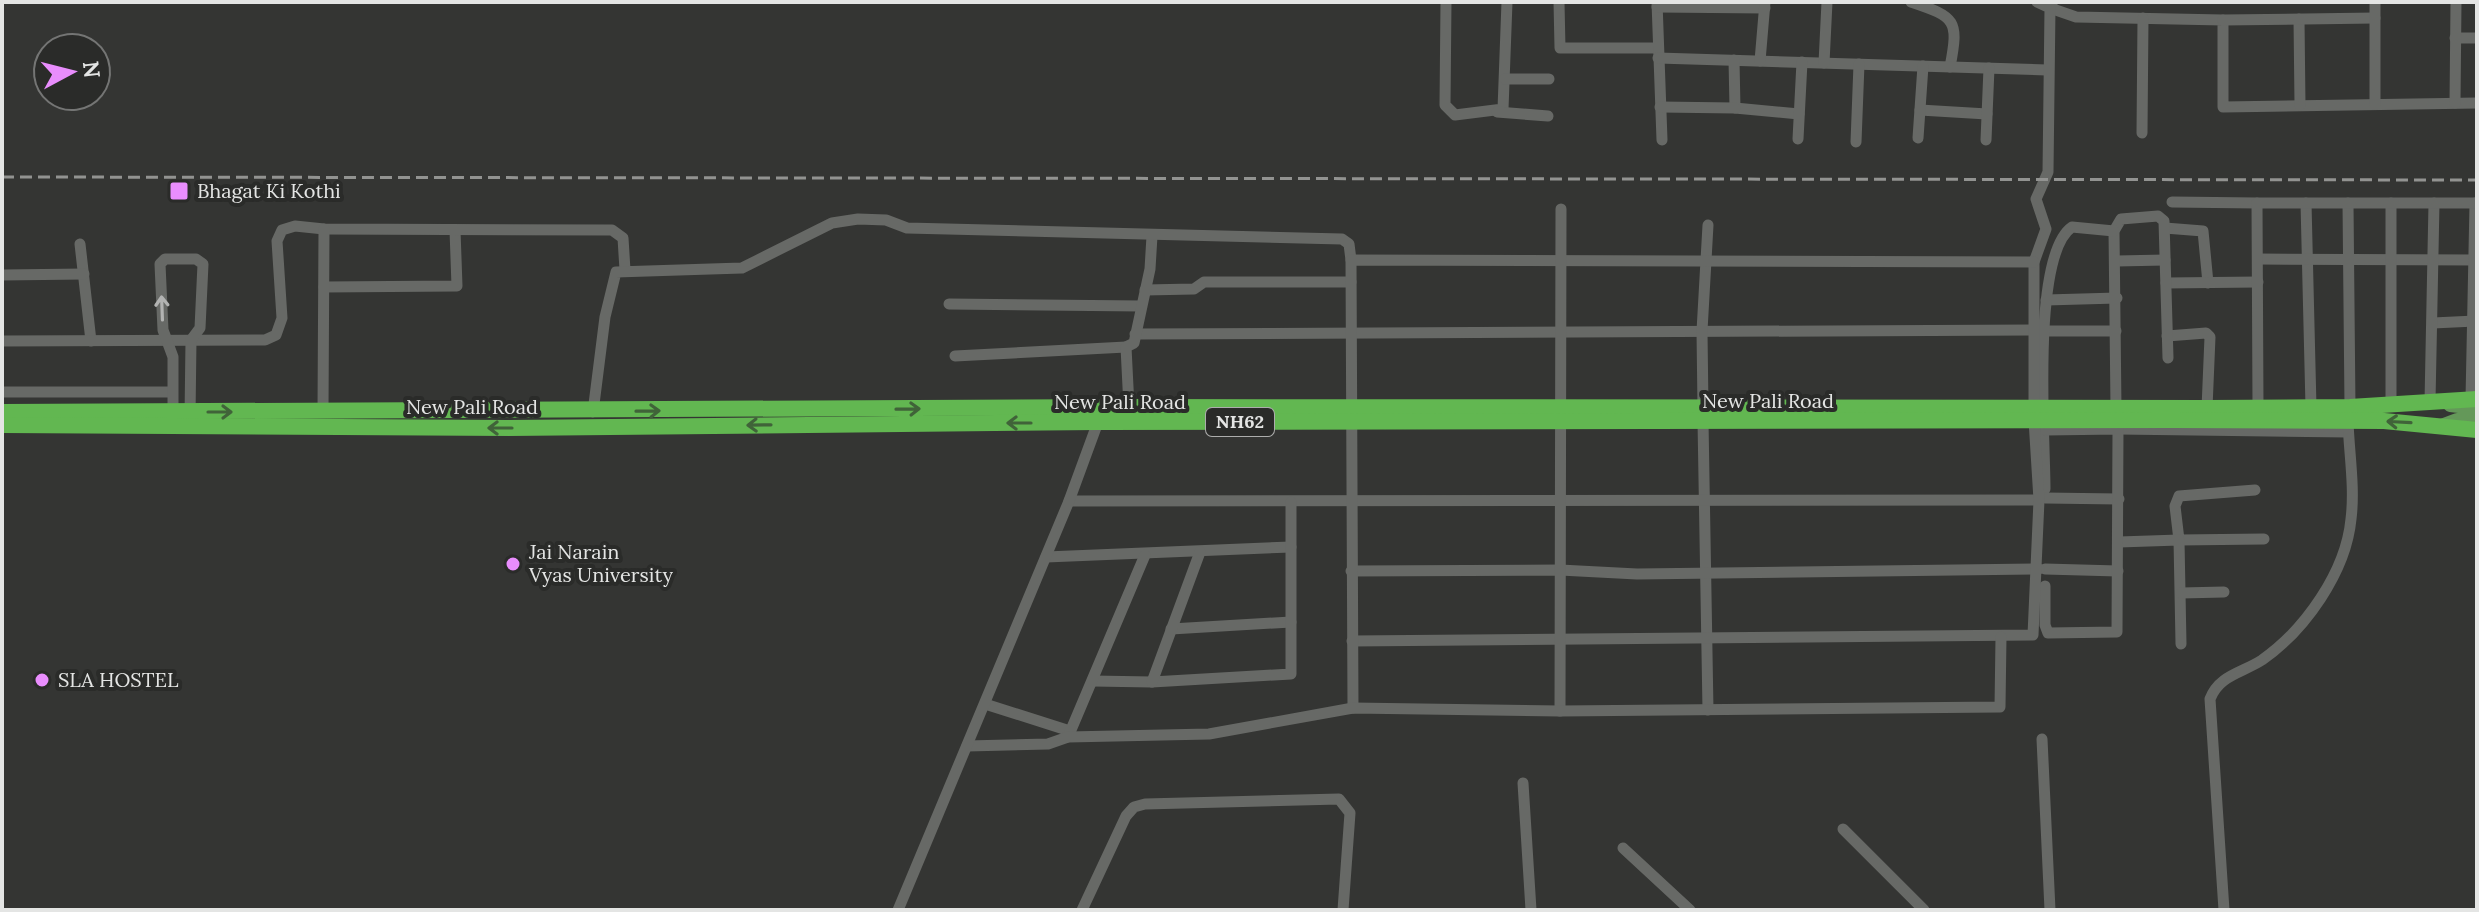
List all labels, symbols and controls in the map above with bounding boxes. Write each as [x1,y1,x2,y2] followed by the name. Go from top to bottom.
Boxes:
[32,32,112,112] north arrow
[77,59,107,80] text: N
[197,178,341,203] place label: Bhagat Ki Kothi
[168,180,190,202] marker: Bhagat Ki Kothi
[154,295,169,322] one-way arrow
[1702,388,1834,413] street label: New Pali Road
[1054,389,1186,414] street label: New Pali Road
[406,394,538,419] street label: New Pali Road
[894,401,921,417] one-way arrow
[206,404,233,420] one-way arrow
[634,404,661,419] one-way arrow
[1206,408,1274,436] road number: NH62
[2386,414,2413,429] one-way arrow
[1006,415,1033,431] one-way arrow
[746,417,773,433] one-way arrow
[487,420,514,436] one-way arrow
[528,539,673,587] place label: Jai Narain Vyas University
[504,555,522,573] marker: Jai Narain Vyas University
[58,667,179,692] place label: SLA HOSTEL
[33,671,51,689] marker: SLA HOSTEL

